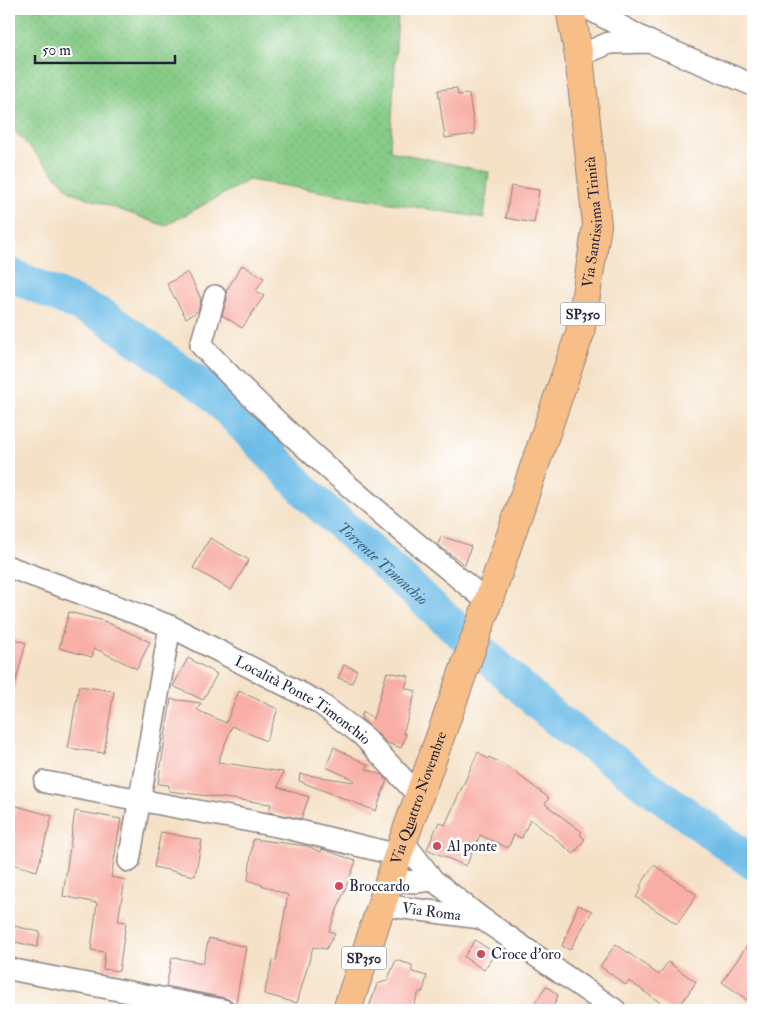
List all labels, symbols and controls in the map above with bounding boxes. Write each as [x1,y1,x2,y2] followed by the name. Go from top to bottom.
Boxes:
[35,32,175,64] scale bar
[42,41,71,60] text: 50 m
[578,155,607,289] street label: Via Santissima Trinità
[560,302,606,326] road number: SP350
[333,518,432,610] water label: Torrente Timonchio
[232,652,375,749] street label: Località Ponte Timonchio
[387,729,451,867] street label: Via Quattro Novembre
[446,837,497,857] place label: Al ponte
[431,840,443,852] marker: Al ponte
[349,877,410,896] place label: Broccardo
[333,880,345,892] marker: Broccardo
[401,899,463,925] street label: Via Roma
[491,945,561,964] place label: Croce d'oro
[342,946,386,970] road number: SP350
[475,948,487,960] marker: Croce d'oro

